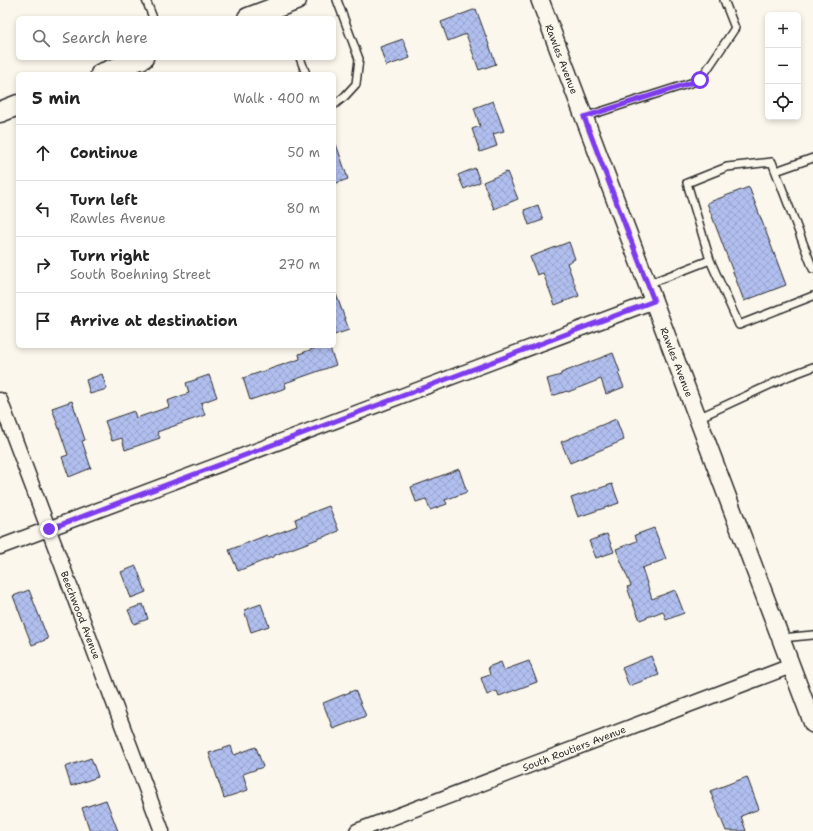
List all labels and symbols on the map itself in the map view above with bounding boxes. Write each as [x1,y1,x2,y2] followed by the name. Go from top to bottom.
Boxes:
[542,23,581,96] street label: Rawles Avenue
[691,71,709,89] route start
[657,326,696,399] street label: Rawles Avenue
[40,520,58,538] route end
[58,569,103,661] street label: Beechwood Avenue
[521,723,628,774] street label: South Routiers Avenue

